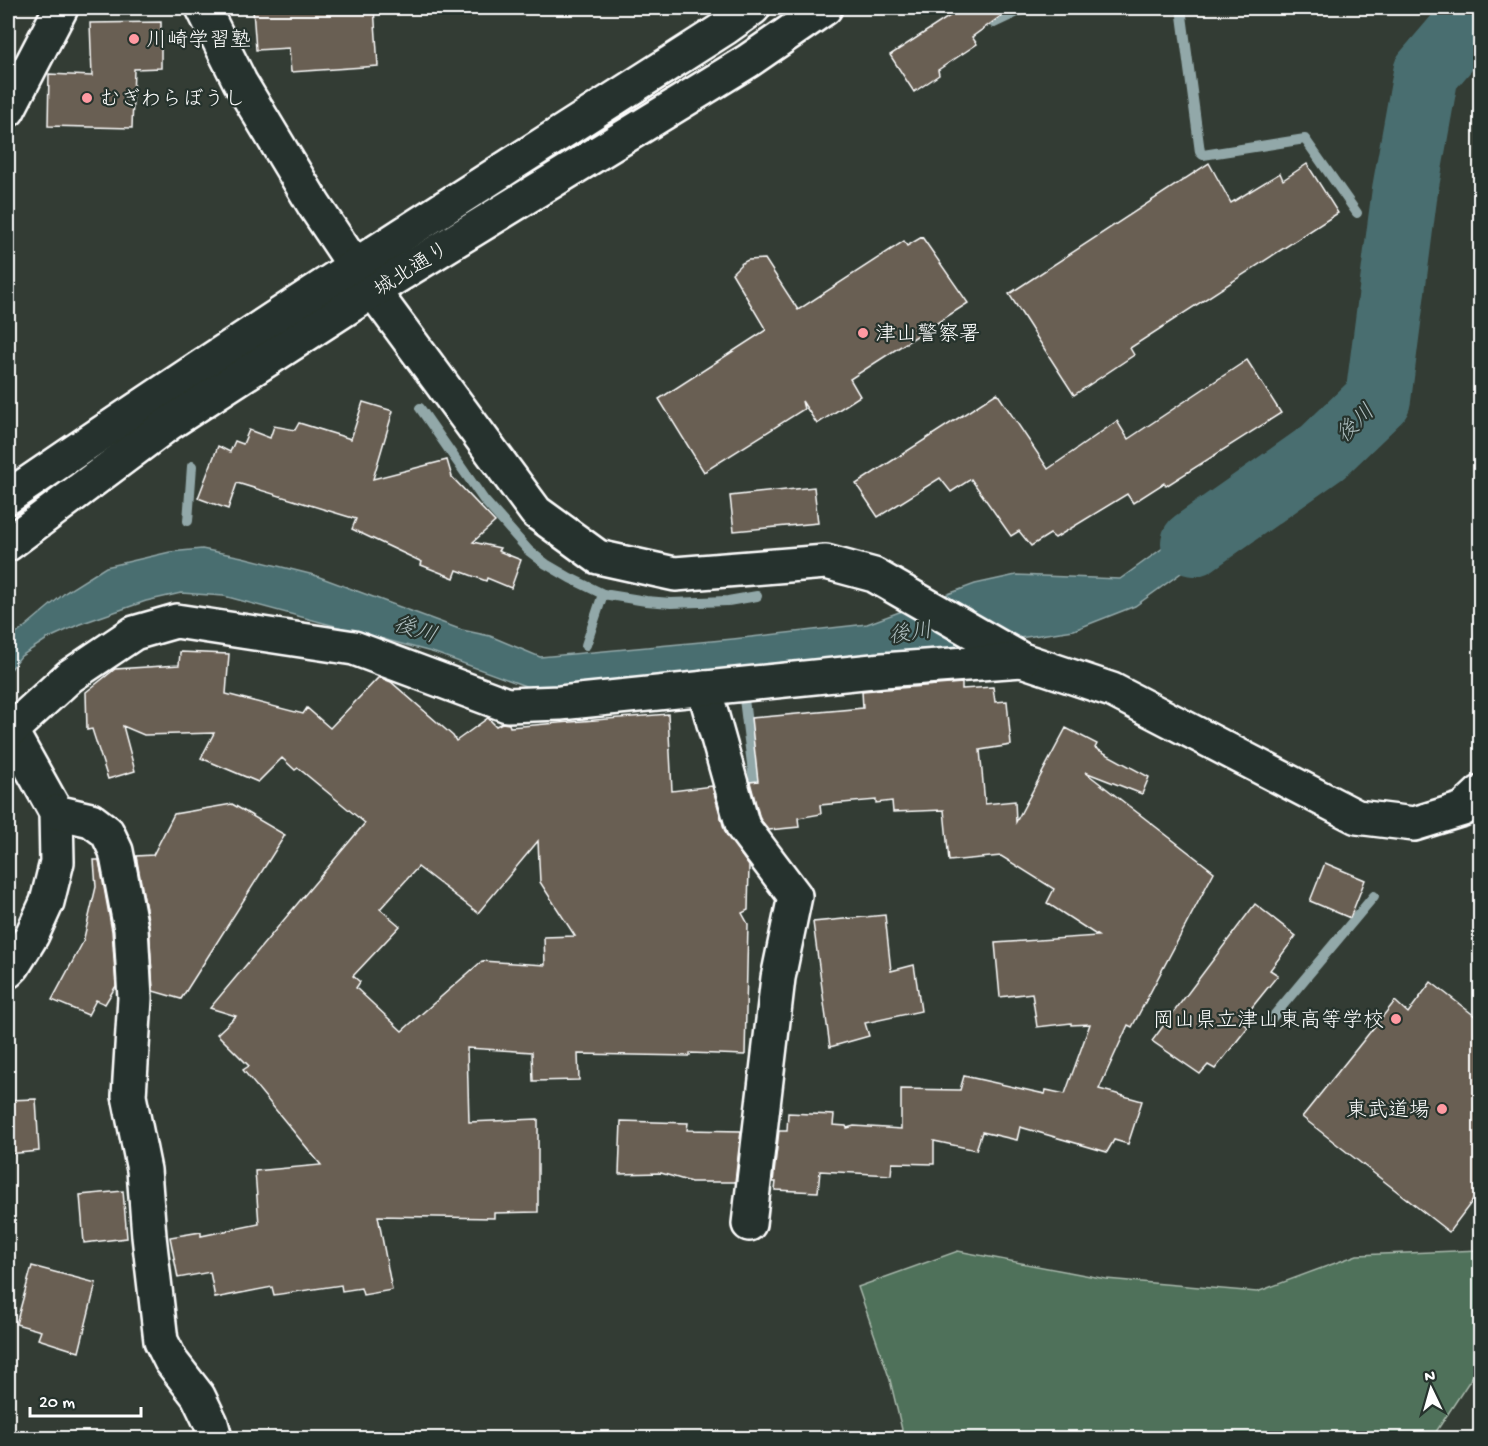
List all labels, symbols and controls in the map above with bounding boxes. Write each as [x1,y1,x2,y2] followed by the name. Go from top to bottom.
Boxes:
[146,29,251,55] place label: 川崎学習塾
[127,32,141,46] marker: 川崎学習塾
[99,88,246,114] place label: むぎわらぼうし
[80,91,94,105] marker: むぎわらぼうし
[370,237,455,304] street label: 城北通り
[875,322,980,349] place label: 津山警察署
[856,326,870,340] marker: 津山警察署
[1331,400,1382,450] water label: 後川
[390,612,440,651] water label: 後川
[887,618,934,651] water label: 後川
[1153,1008,1384,1035] place label: 岡山県立津山東高等学校
[1389,1012,1403,1026] marker: 岡山県立津山東高等学校
[1346,1098,1430,1125] place label: 東武道場
[1435,1102,1449,1116] marker: 東武道場
[1401,1359,1461,1419] north arrow
[1424,1368,1437,1387] text: N
[30,1380,141,1418] scale bar
[39,1393,75,1414] text: 20 m

